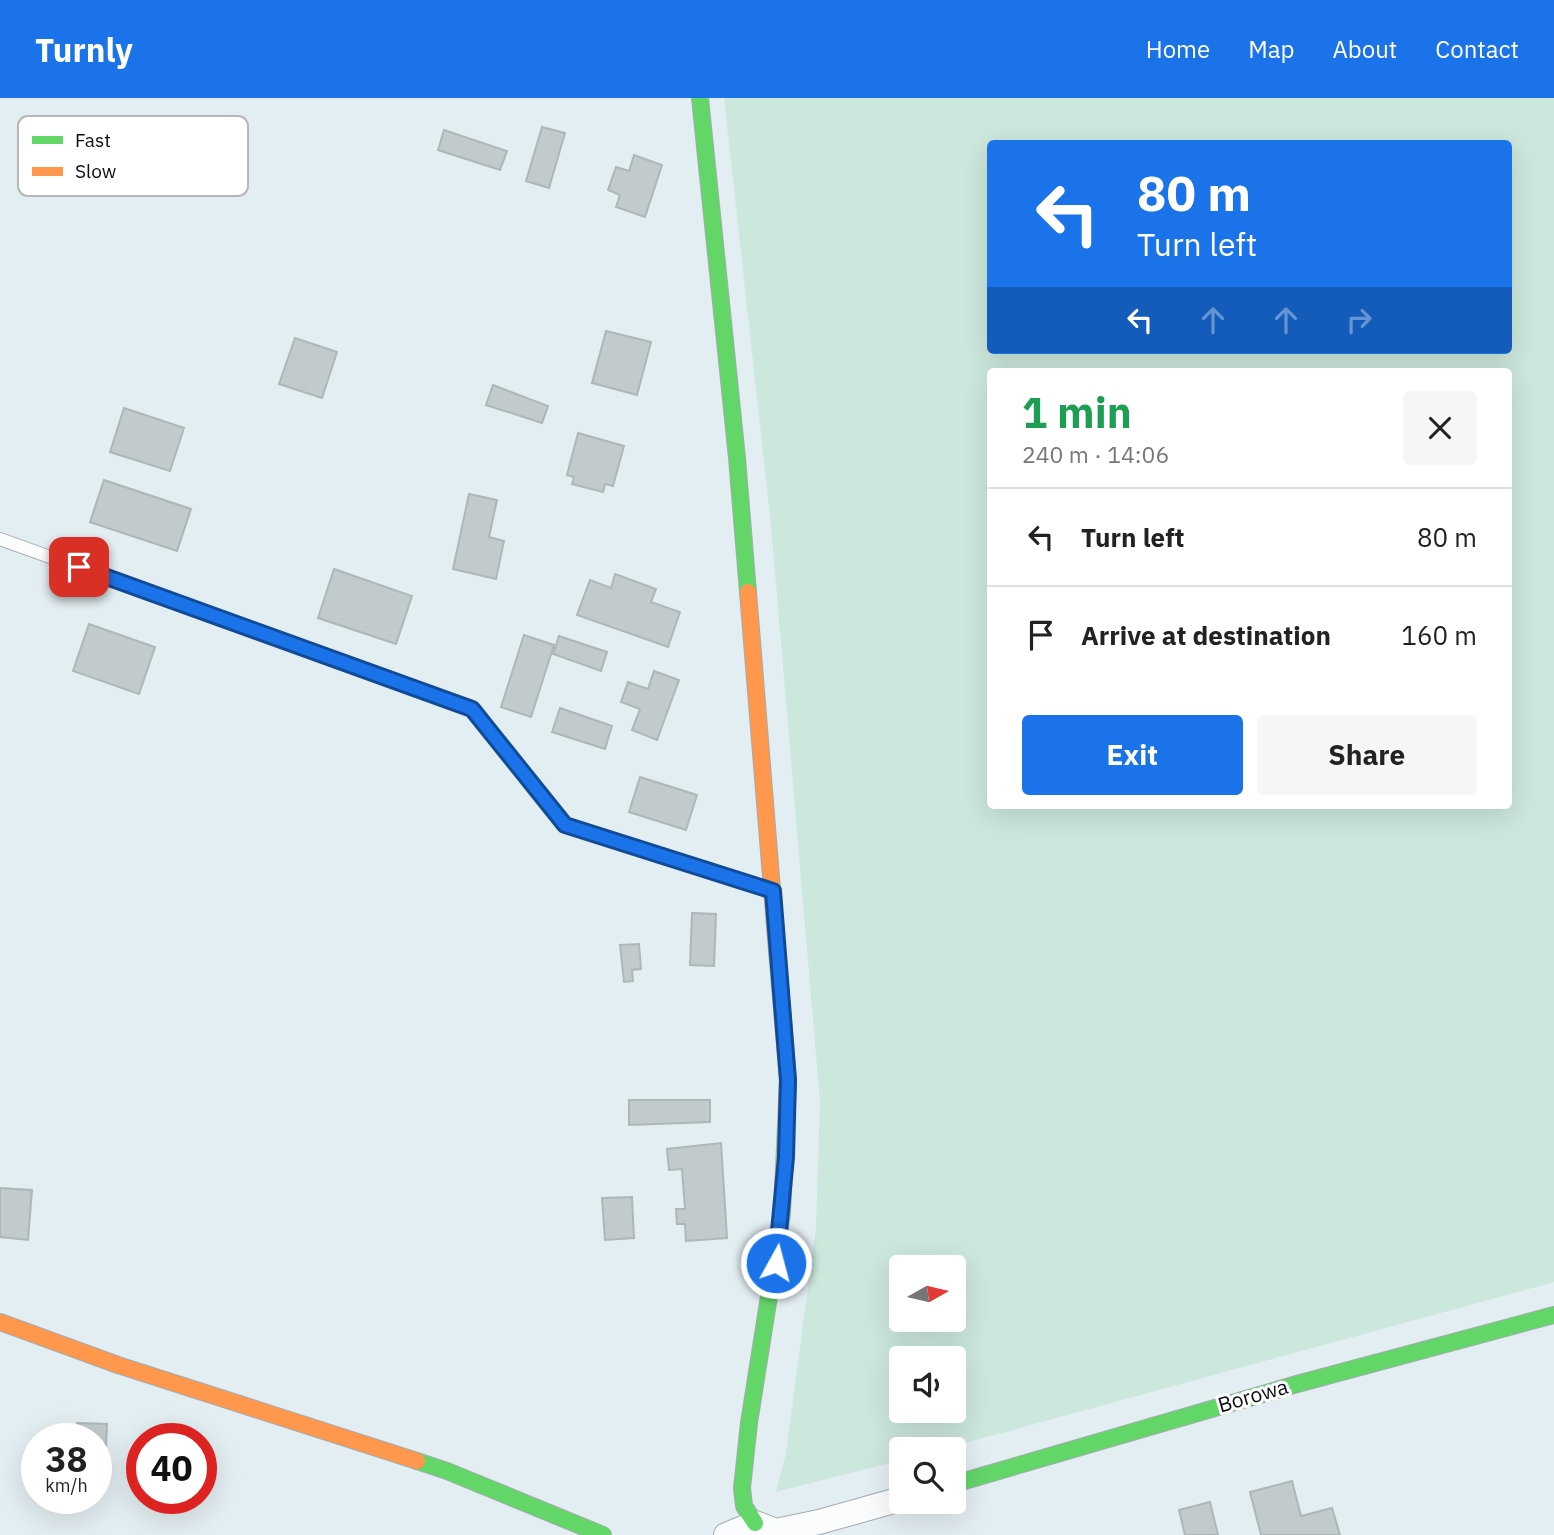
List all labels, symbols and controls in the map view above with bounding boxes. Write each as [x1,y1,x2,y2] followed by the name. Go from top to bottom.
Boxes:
[35,28,133,71] text: Turnly
[1146,33,1210,65] text: Home
[1248,33,1294,65] text: Map
[1332,33,1397,65] text: About
[1435,33,1519,65] text: Contact
[18,116,248,196] legend
[75,128,111,152] text: Fast
[75,159,116,183] text: Slow
[1137,161,1251,224] text: 80 m
[1022,168,1113,259] icon: left
[1137,223,1257,265] text: Turn left
[1121,301,1159,339] icon: left
[1194,301,1232,339] icon: ahead
[1267,301,1305,339] icon: ahead
[1340,301,1378,339] icon: right
[1022,385,1132,440] text: 1 min
[1403,391,1477,465] button: close
[1022,439,1169,469] text: 240 m · 14:06
[1022,518,1060,556] icon: left
[1081,520,1184,554] text: Turn left
[1417,520,1477,554] text: 80 m
[49,537,109,597] pin
[60,548,98,586] icon: arrive
[1022,616,1060,654] icon: arrive
[1081,618,1331,652] text: Arrive at destination
[1401,618,1477,652] text: 160 m
[1022,715,1243,795] button: Exit
[1257,715,1477,795] button: Share
[739,1226,813,1300] position arrow
[889,1255,966,1332] north arrow
[889,1255,966,1514] map controls
[889,1346,966,1423] button: sound
[1214,1372,1291,1418] street label: Borowa
[126,1423,217,1514] speed limit sign: 40
[45,1436,88,1482] text: 38
[889,1437,966,1514] button: search
[45,1474,88,1497] text: km/h

